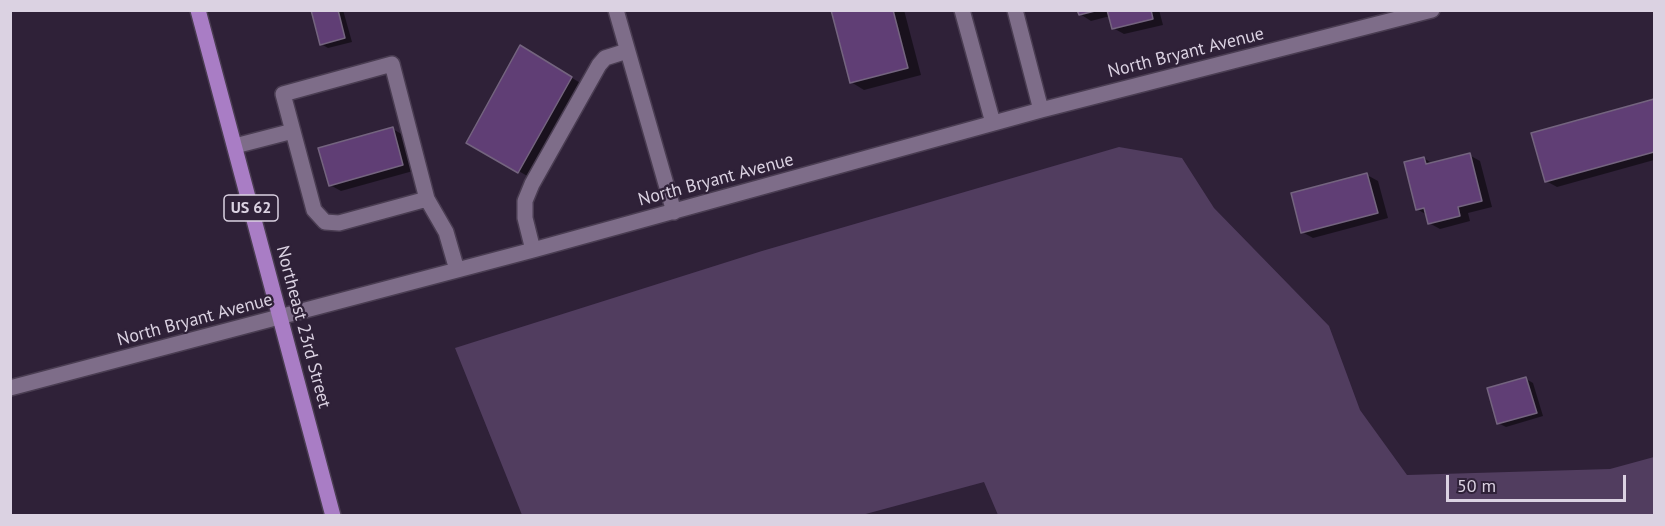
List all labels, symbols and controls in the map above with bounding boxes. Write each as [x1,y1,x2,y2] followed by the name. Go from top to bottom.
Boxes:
[1106,23,1266,83] street label: North Bryant Avenue
[636,149,796,211] street label: North Bryant Avenue
[224,195,278,221] road number: US 62
[271,243,335,411] street label: Northeast 23rd Street
[115,289,275,351] street label: North Bryant Avenue
[1449,463,1629,501] scale bar
[1457,474,1496,497] text: 50 m

